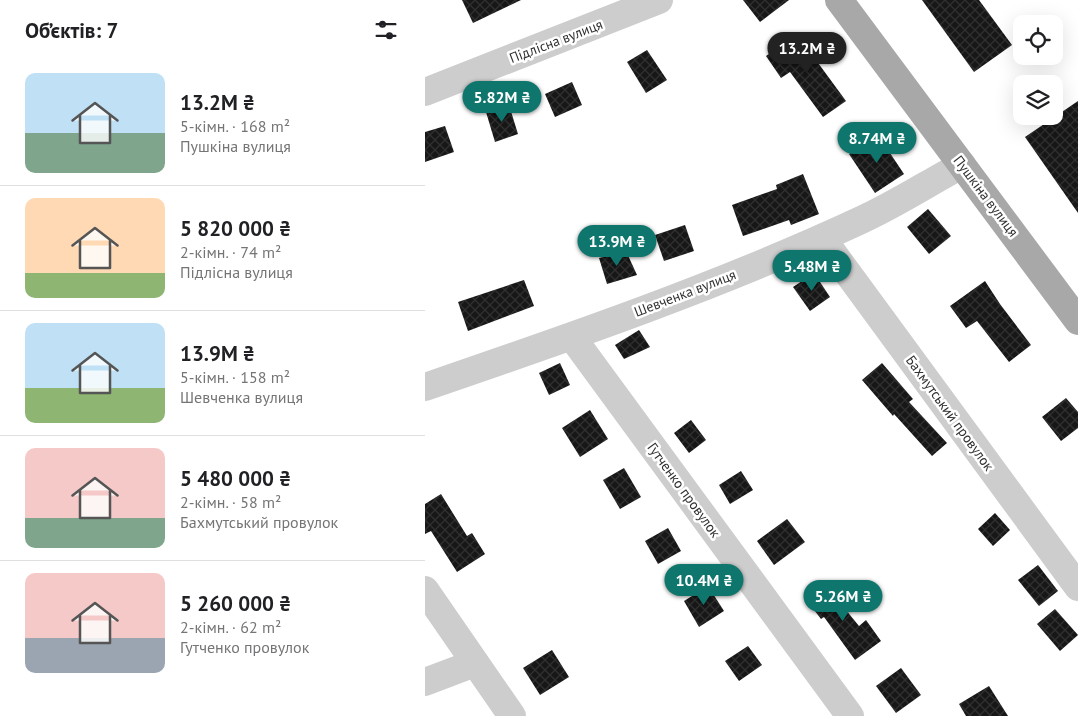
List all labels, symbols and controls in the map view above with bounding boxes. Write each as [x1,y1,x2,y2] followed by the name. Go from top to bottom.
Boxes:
[507,15,605,67] street label: Підлісна вулиця
[1013,15,1063,125] map controls
[1013,15,1063,65] button: locate
[372,16,400,44] icon: filters
[25,17,118,44] text: Об’єктів: 7
[761,32,853,74] pin: 13.2M ₴
[778,38,836,58] text: 13.2M ₴
[1013,75,1063,125] button: layers
[456,80,548,123] pin: 5.82M ₴
[473,87,531,107] text: 5.82M ₴
[180,89,255,116] text: 13.2M ₴
[65,93,125,153] icon: home
[180,116,290,136] text: 5-кімн. · 168 m²
[831,121,923,164] pin: 8.74M ₴
[848,128,906,148] text: 8.74M ₴
[180,136,291,156] text: Пушкіна вулиця
[950,152,1022,240] street label: Пушкіна вулиця
[180,215,291,242] text: 5 820 000 ₴
[65,218,125,278] icon: home
[571,224,663,267] pin: 13.9M ₴
[588,231,646,251] text: 13.9M ₴
[180,242,281,262] text: 2-кімн. · 74 m²
[766,250,858,292] pin: 5.48M ₴
[783,256,841,276] text: 5.48M ₴
[180,262,293,282] text: Підлісна вулиця
[632,265,738,321] street label: Шевченка вулиця
[180,340,255,367] text: 13.9M ₴
[65,343,125,403] icon: home
[902,352,998,475] street label: Бахмутський провулок
[180,367,290,387] text: 5-кімн. · 158 m²
[180,387,303,407] text: Шевченка вулиця
[643,439,725,541] street label: Гутченко провулок
[180,465,291,492] text: 5 480 000 ₴
[65,468,125,528] icon: home
[180,492,281,512] text: 2-кімн. · 58 m²
[180,512,338,532] text: Бахмутський провулок
[658,564,750,606] pin: 10.4M ₴
[675,570,733,590] text: 10.4M ₴
[797,580,889,622] pin: 5.26M ₴
[814,586,872,606] text: 5.26M ₴
[180,590,291,617] text: 5 260 000 ₴
[65,593,125,653] icon: home
[180,617,281,637] text: 2-кімн. · 62 m²
[180,637,309,657] text: Гутченко провулок

